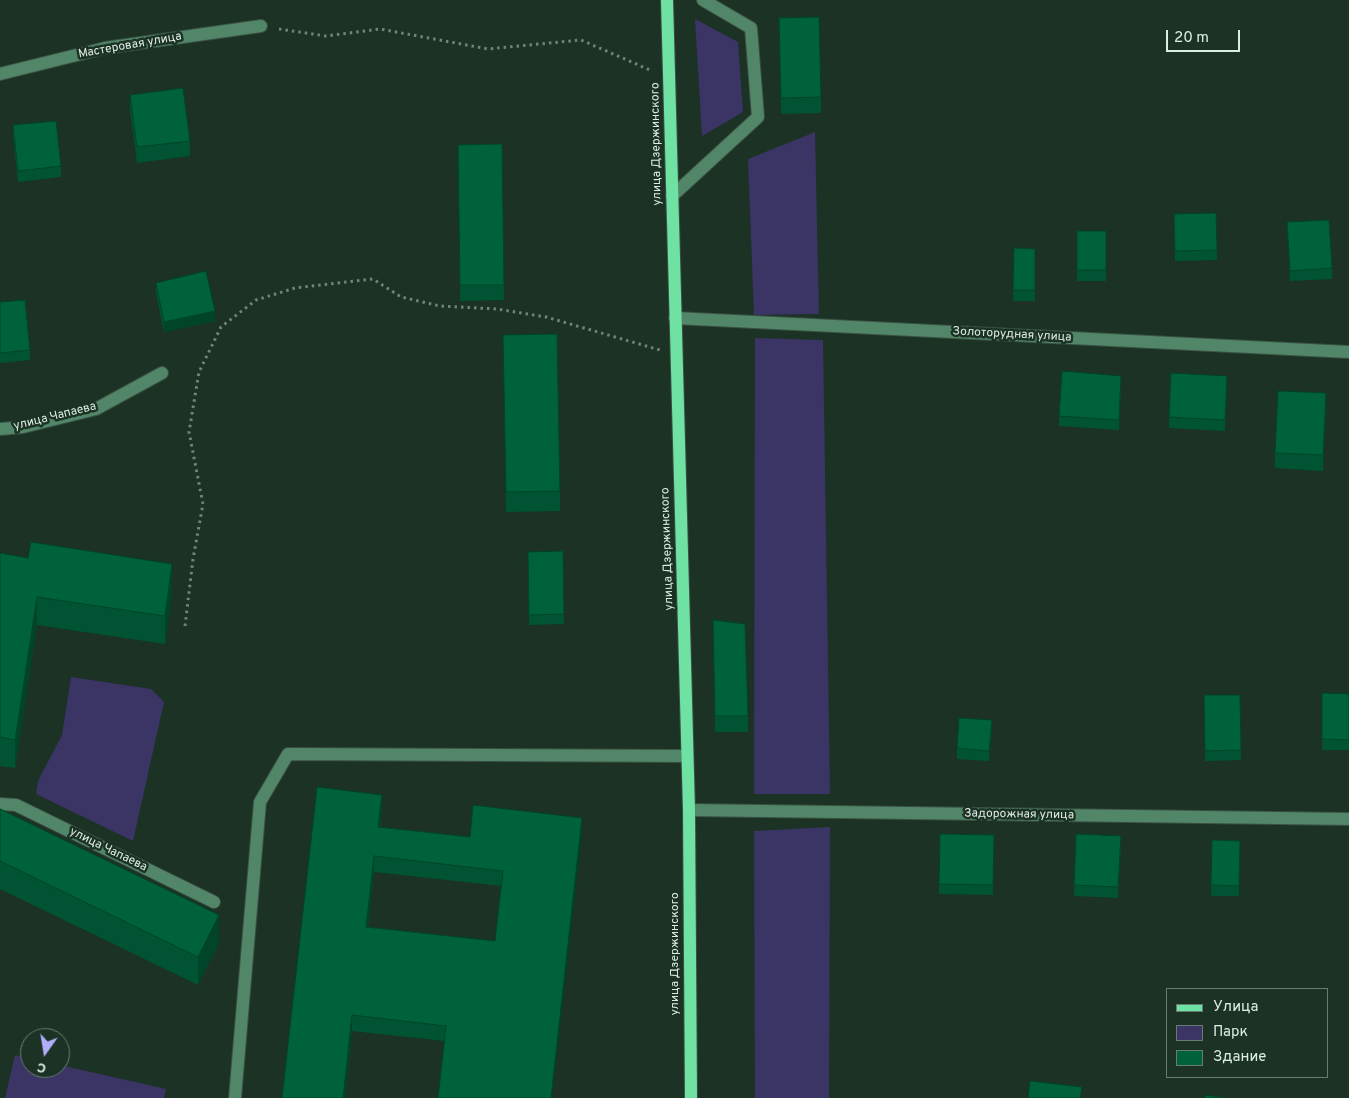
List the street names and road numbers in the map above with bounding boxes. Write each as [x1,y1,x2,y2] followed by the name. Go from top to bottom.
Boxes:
[77,30,183,62] street label: Мастеровая улица
[649,82,665,206] street label: улица Дзержинского
[952,325,1072,345] street label: Золоторудная улица
[12,400,98,434] street label: улица Чапаева
[659,487,677,611] street label: улица Дзержинского
[964,807,1074,823] street label: Задорожная улица
[67,825,149,875] street label: улица Чапаева
[669,892,683,1016] street label: улица Дзержинского

